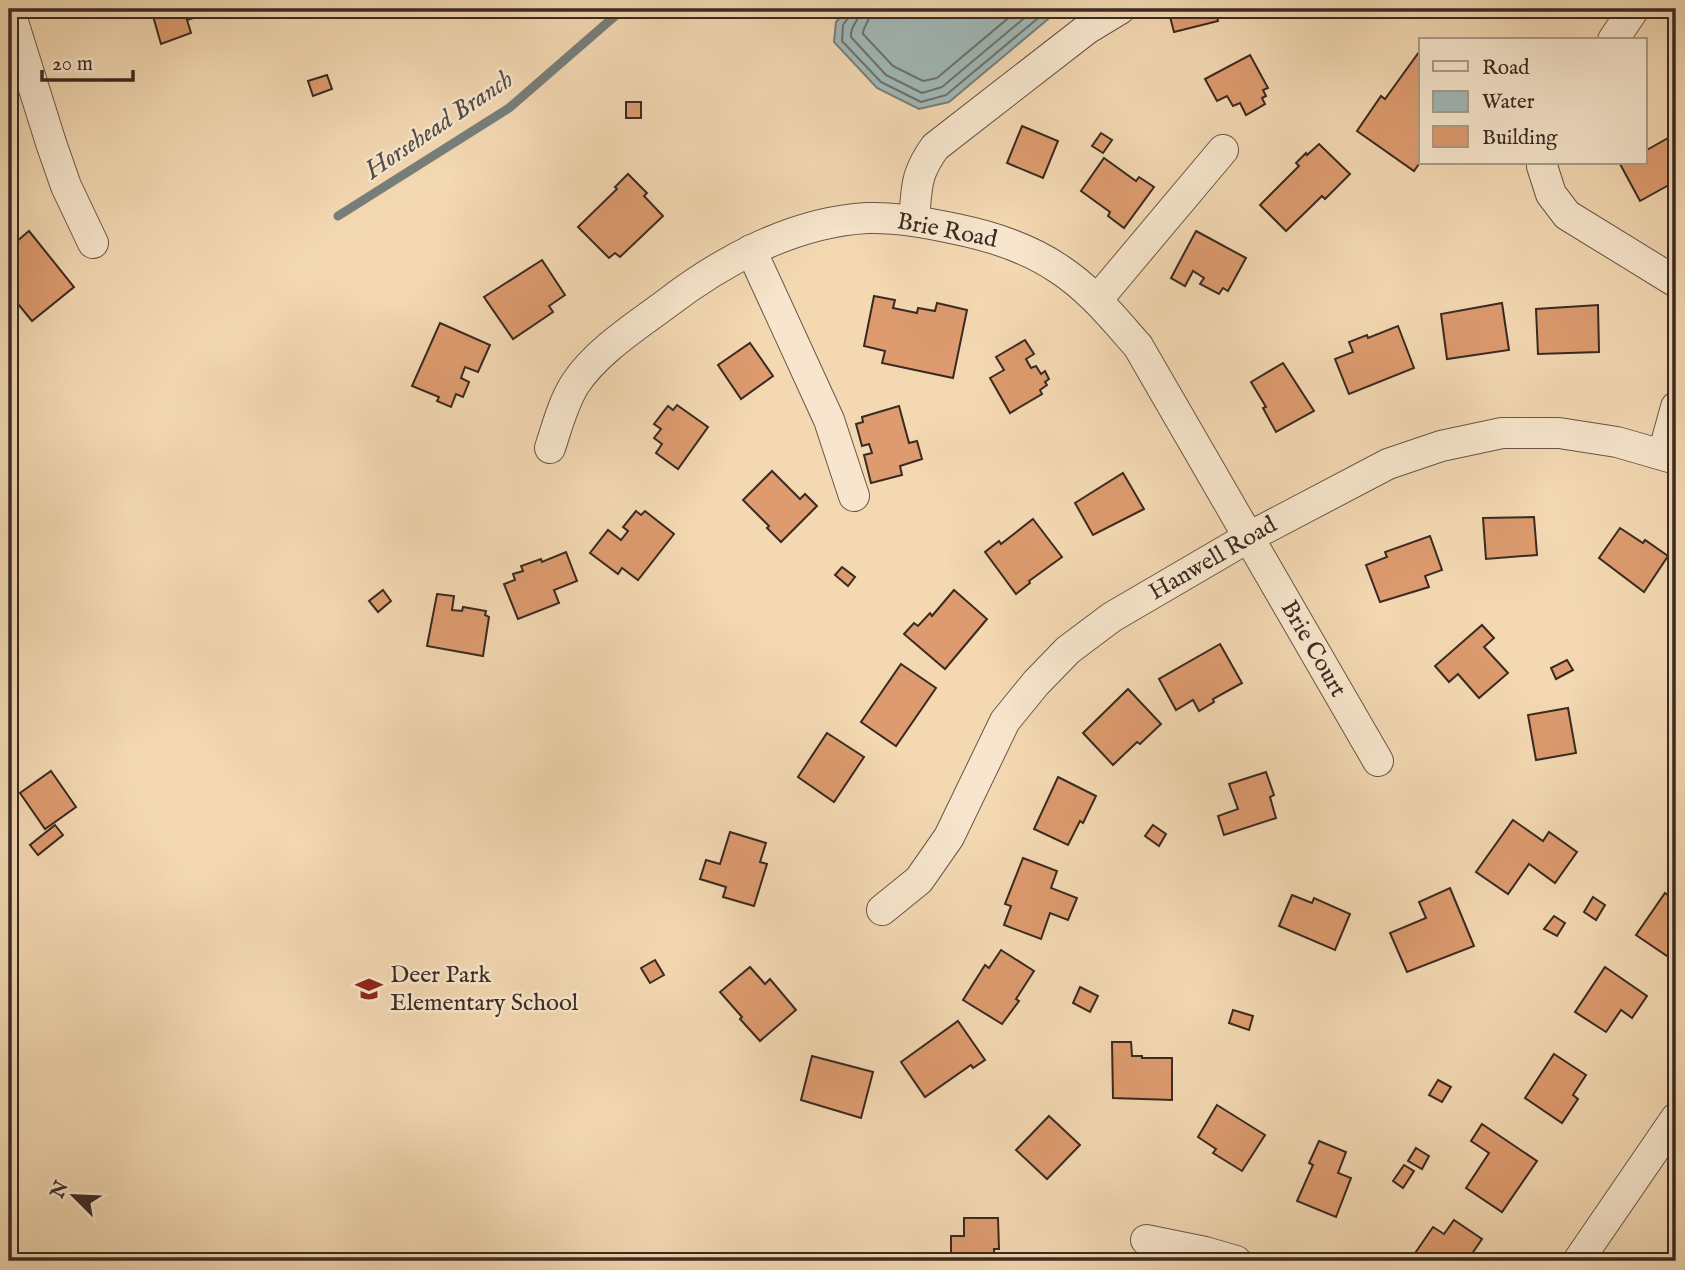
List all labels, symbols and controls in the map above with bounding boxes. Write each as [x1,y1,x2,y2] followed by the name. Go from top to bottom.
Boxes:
[42,38,133,82] scale bar
[1419,38,1646,164] legend
[52,51,93,78] text: 20 m
[1482,55,1530,82] text: Road
[358,63,520,187] water label: Horsehead Branch
[1482,89,1535,116] text: Water
[1482,125,1558,152] text: Building
[894,206,1000,256] street label: Brie Road
[1143,510,1283,608] street label: Hanwell Road
[1273,595,1353,703] street label: Brie Court
[390,960,579,1019] place label: Deer Park Elementary School
[354,974,384,1004] school or university icon: Deer Park Elementary School
[38,1162,108,1232] north arrow
[46,1177,75,1203] text: N

